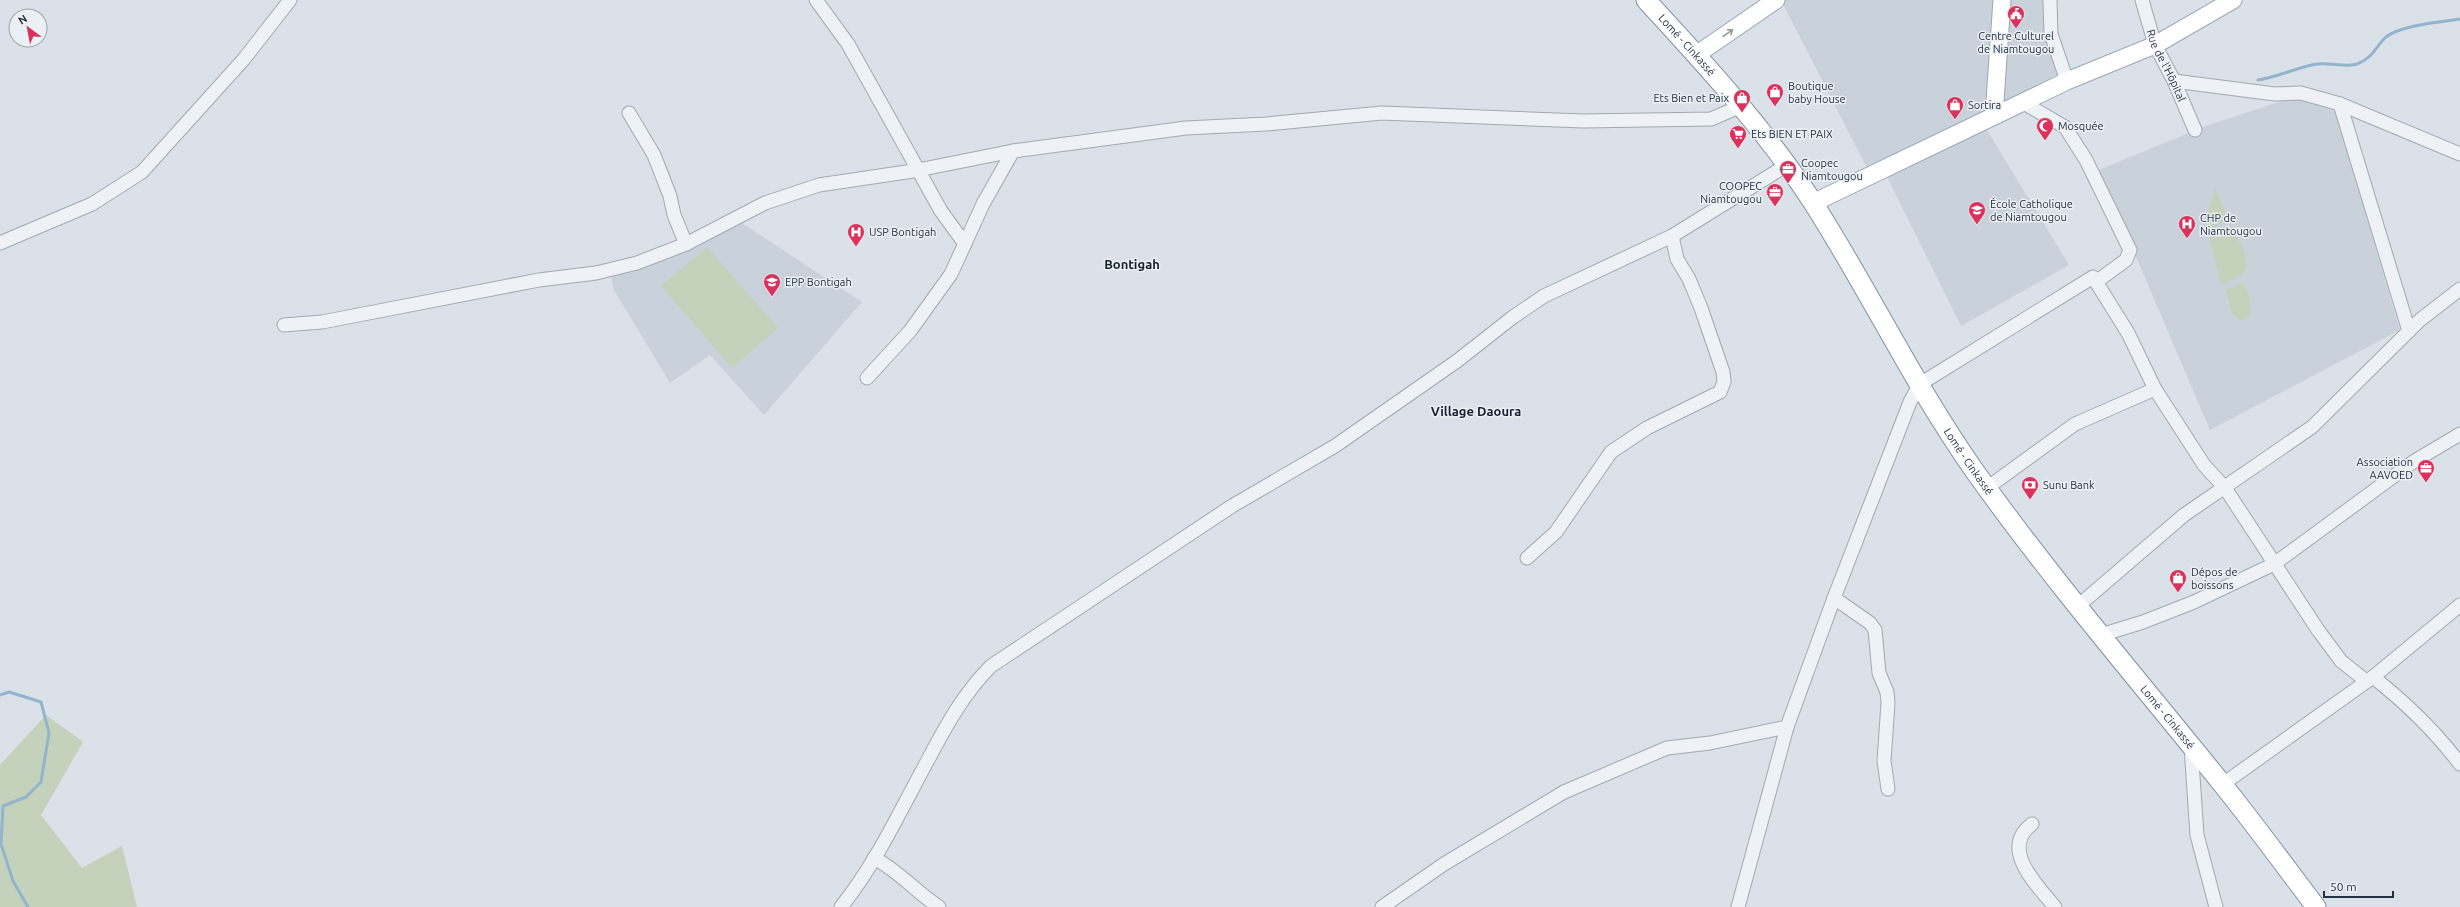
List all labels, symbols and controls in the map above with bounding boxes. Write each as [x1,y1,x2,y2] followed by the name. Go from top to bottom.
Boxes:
[2006,4,2026,29] public building icon: Centre Culturel de Niamtougou
[8,8,48,48] north arrow
[16,12,29,27] text: N
[1656,12,1718,78] street label: Lomé - Cinkassé
[2145,28,2188,103] street label: Rue de l'Hôpital
[1723,29,1734,37] one-way arrow
[1978,30,2054,55] place label: Centre Culturel de Niamtougou
[1788,80,1846,105] place label: Boutique baby House
[1765,82,1785,107] shop icon: Boutique baby House
[1732,88,1752,113] shop icon: Ets Bien et Paix
[1653,92,1729,104] place label: Ets Bien et Paix
[1945,95,1965,120] shop icon: Sortira
[1968,99,2001,111] place label: Sortira
[2035,116,2055,141] mosque icon: Mosquée
[2058,120,2104,132] place label: Mosquée
[1728,124,1748,149] supermarket icon: Ets BIEN ET PAIX
[1751,128,1833,140] place label: Ets BIEN ET PAIX
[1801,157,1863,182] place label: Coopec Niamtougou
[1778,159,1798,184] office icon: Coopec Niamtougou
[1700,180,1762,205] place label: COOPEC Niamtougou
[1765,182,1785,207] office icon: COOPEC Niamtougou
[1990,197,2073,223] place label: École Catholique de Niamtougou
[1967,200,1987,225] school or university icon: École Catholique de Niamtougou
[2200,212,2262,237] place label: CHP de Niamtougou
[2177,214,2197,239] hospital icon: CHP de Niamtougou
[846,222,866,247] hospital icon: USP Bontigah
[869,226,936,238] place label: USP Bontigah
[1104,257,1160,271] district label: Bontigah
[762,272,782,297] school or university icon: EPP Bontigah
[785,276,852,288] place label: EPP Bontigah
[1431,404,1521,418] district label: Village Daoura
[1941,426,1996,497] street label: Lomé - Cinkassé
[2357,456,2413,481] place label: Association AAVOED
[2416,458,2436,483] office icon: Association AAVOED
[2020,475,2040,500] bank icon: Sunu Bank
[2043,479,2095,491] place label: Sunu Bank
[2191,566,2238,591] place label: Dépos de boissons
[2168,568,2188,593] shop icon: Dépos de boissons
[2138,683,2197,751] street label: Lomé - Cinkassé
[2324,873,2393,899] scale bar
[2330,880,2357,893] text: 50 m

